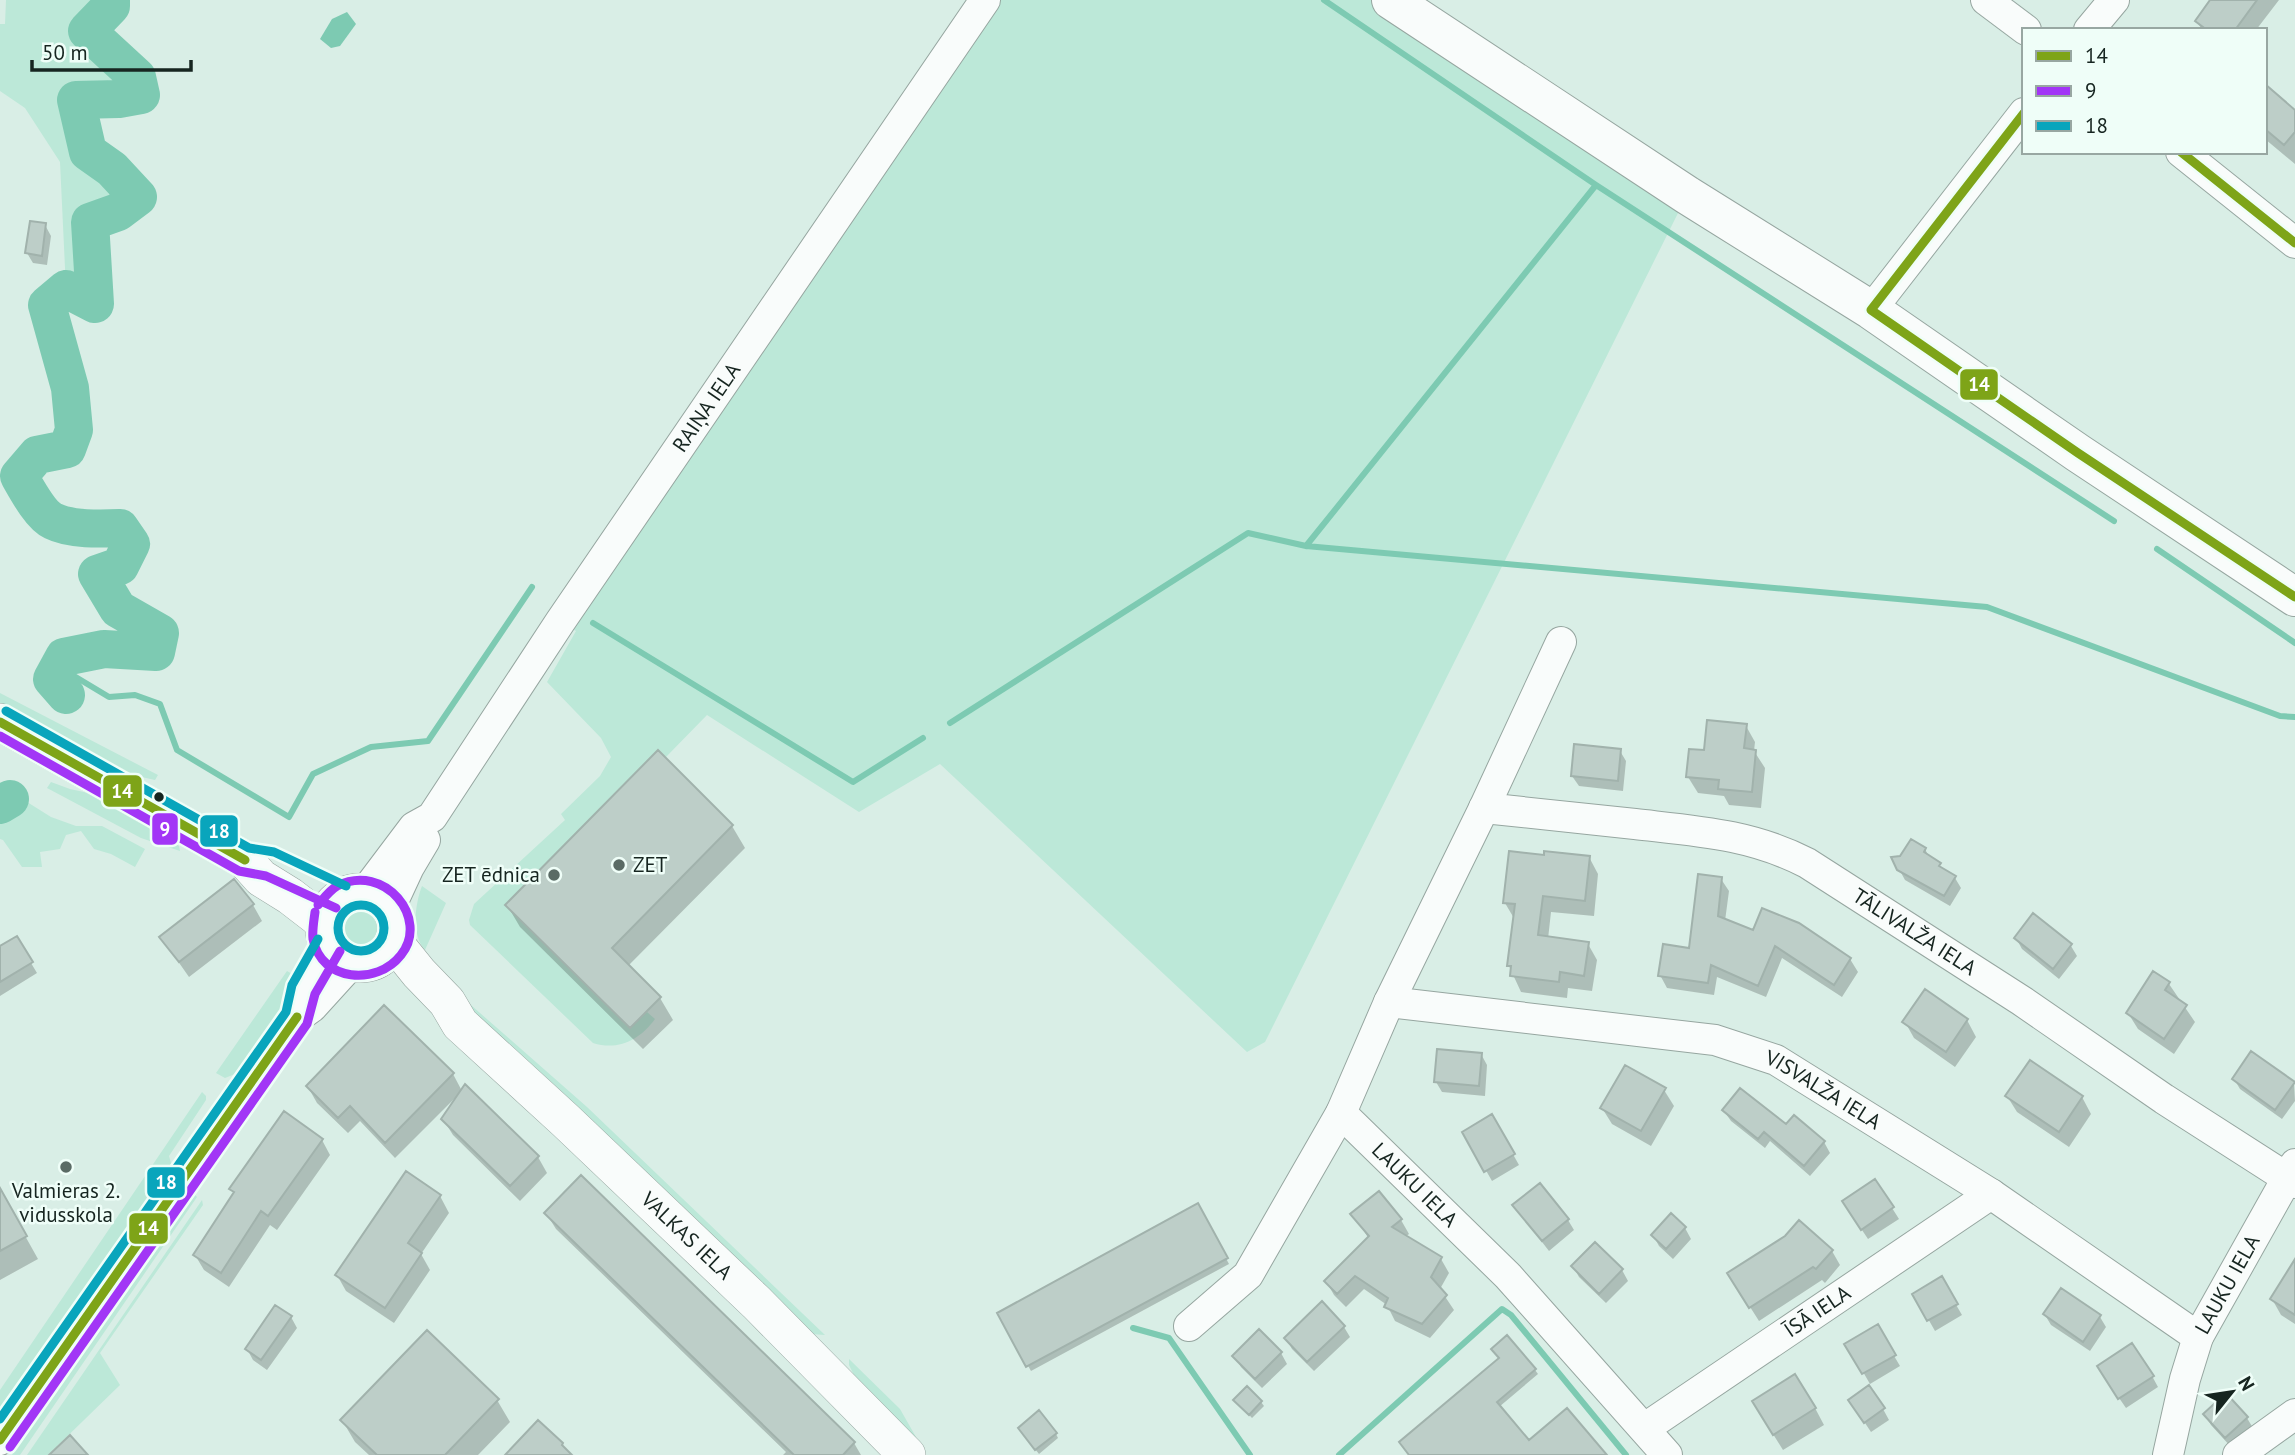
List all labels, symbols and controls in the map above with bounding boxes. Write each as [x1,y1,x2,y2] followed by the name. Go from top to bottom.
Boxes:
[32,28,191,72] scale bar
[2022,28,2267,154] legend
[42,39,88,66] text: 50 m
[2085,42,2108,69] text: 14
[2085,77,2096,104] text: 9
[2085,112,2108,139] text: 18
[666,357,747,457] street label: RAIŅA IELA
[1959,368,1999,401] line badge: 14
[1968,372,1990,396] text: 14
[102,774,143,808] line badge: 14
[111,779,133,803] text: 14
[152,790,166,804] unlabelled marker
[151,812,179,846] line badge: 9
[199,814,239,848] line badge: 18
[160,817,170,841] text: 9
[208,819,230,843] text: 18
[633,851,668,878] place label: ZET
[611,857,627,873] marker: ZET
[442,861,540,888] place label: ZET ēdnica
[546,867,562,883] marker: ZET ēdnica
[1848,882,1982,982] street label: TĀLIVALŽA IELA
[1761,1043,1887,1136] street label: VISVALŽA IELA
[1366,1137,1464,1233] street label: LAUKU IELA
[58,1159,74,1175] marker: Valmieras 2. vidusskola
[146,1166,186,1199] line badge: 18
[155,1170,177,1194] text: 18
[11,1177,120,1228] place label: Valmieras 2. vidusskola
[635,1185,739,1286] street label: VALKAS IELA
[128,1212,169,1245] line badge: 14
[137,1216,159,1240] text: 14
[2188,1229,2266,1339] street label: LAUKU IELA
[1778,1278,1856,1344] street label: ĪSĀ IELA
[2197,1357,2267,1427] north arrow
[2233,1372,2260,1395] text: N

